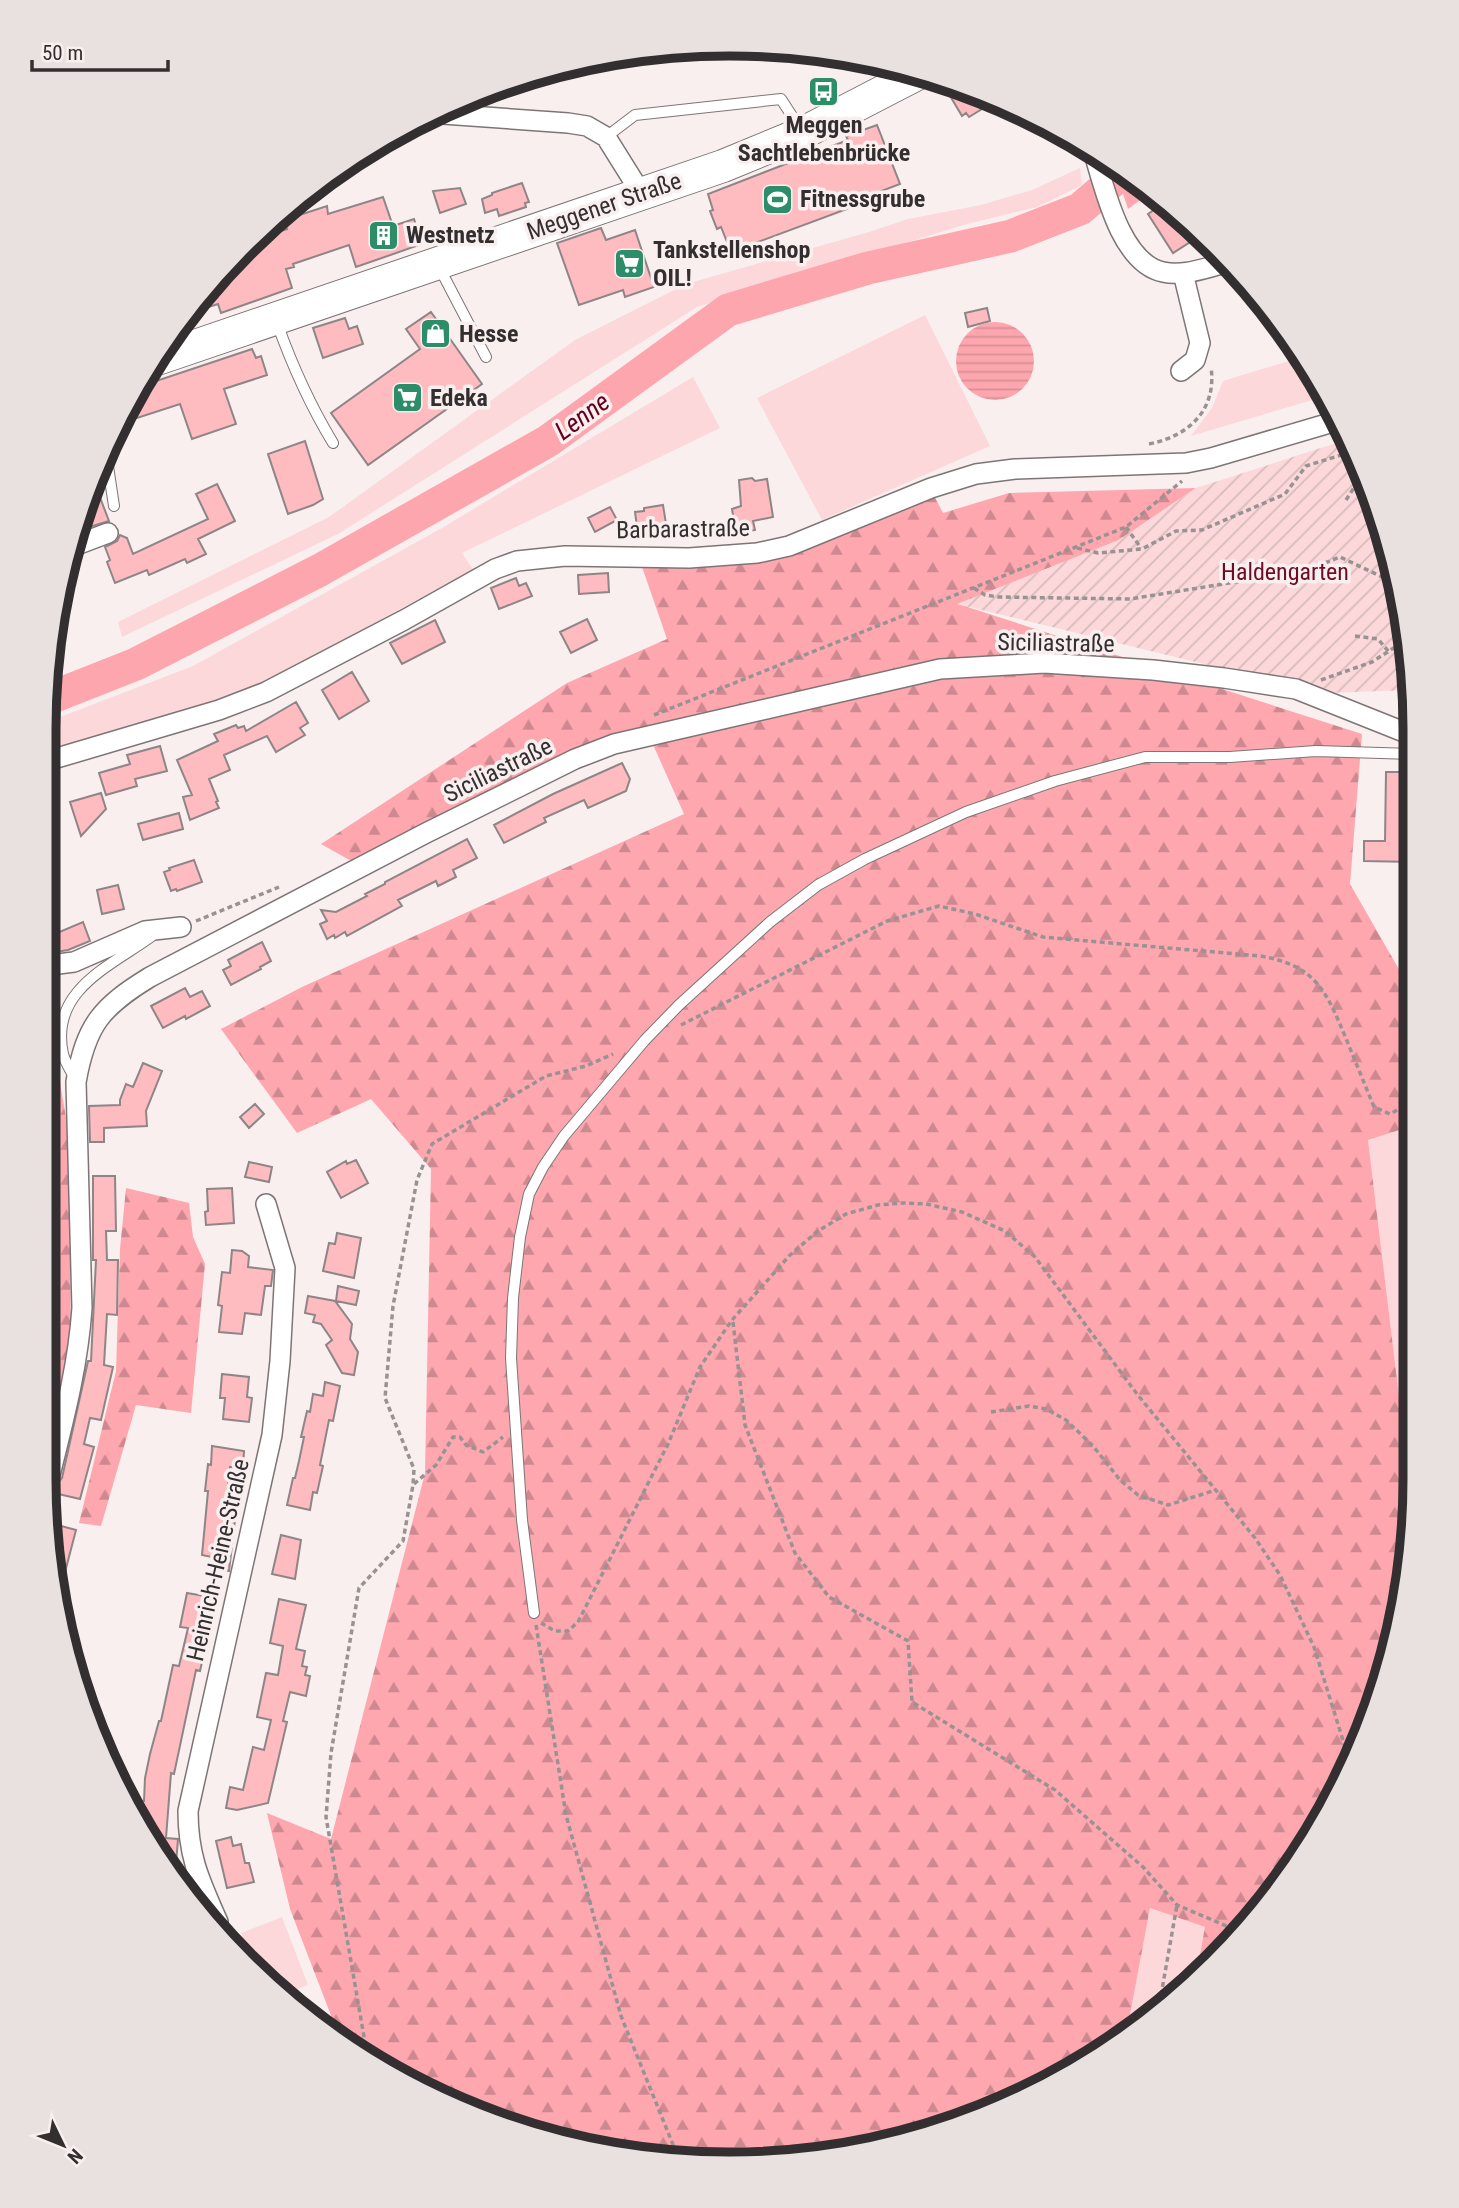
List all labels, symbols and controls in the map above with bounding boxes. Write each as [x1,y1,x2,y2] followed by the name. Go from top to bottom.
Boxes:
[32,28,168,72] scale bar
[42,41,83,65] text: 50 m
[807,74,841,108] bus stop icon: Meggen Sachtlebenbrücke
[738,111,910,167] place label: Meggen Sachtlebenbrücke
[523,166,685,246] street label: Meggener Straße
[760,182,794,216] sports icon: Fitnessgrube
[800,185,925,213] place label: Fitnessgrube
[366,218,400,252] building icon: Westnetz
[406,221,495,249] place label: Westnetz
[653,236,810,292] place label: Tankstellenshop OIL!
[613,247,647,281] supermarket icon: Tankstellenshop OIL!
[419,317,453,351] shop icon: Hesse
[459,320,519,348] place label: Hesse
[390,381,424,415] supermarket icon: Edeka
[430,384,488,412] place label: Edeka
[549,386,615,446] water label: Lenne
[616,514,750,544] street label: Barbarastraße
[1221,558,1349,586] park label: Haldengarten
[997,628,1115,658] street label: Siciliastraße
[439,732,557,808] street label: Siciliastraße
[181,1456,255,1664] street label: Heinrich-Heine-Straße
[28,2110,98,2180] north arrow
[63,2144,87,2168] text: N

